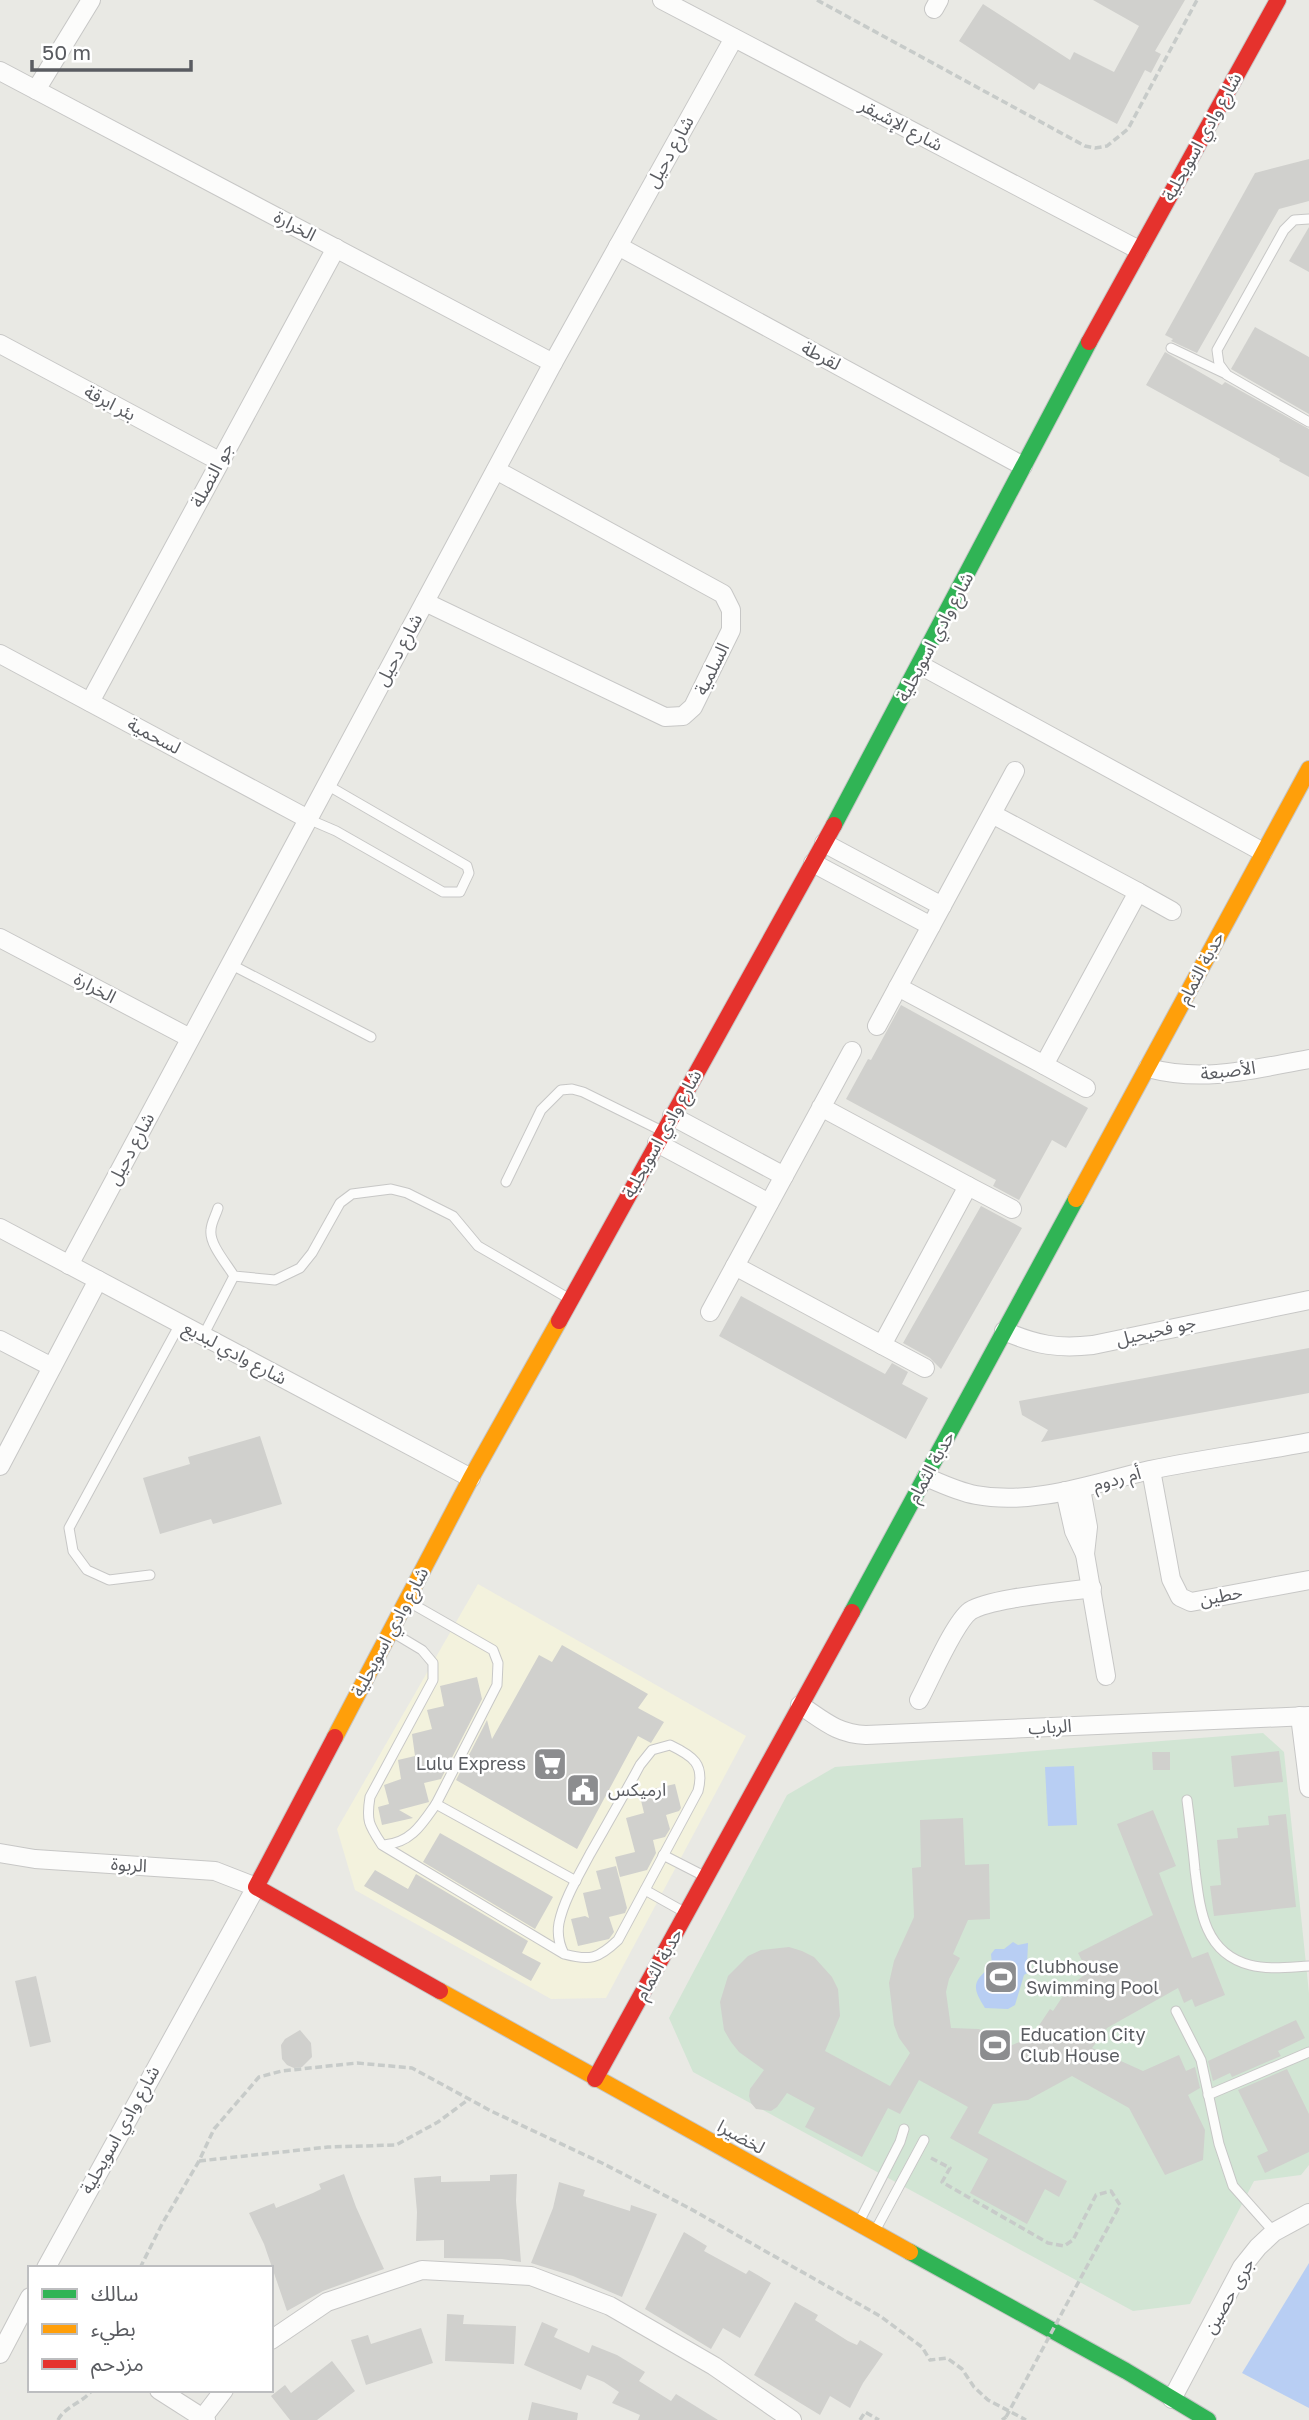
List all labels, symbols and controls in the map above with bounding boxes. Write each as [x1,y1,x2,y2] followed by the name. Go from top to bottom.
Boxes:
[32,28,191,72] scale bar
[42,39,91,65] text: 50 m
[1157,69,1249,206] street label: شارع وادي اسويحلية
[853,93,947,159] street label: شارع الإشيقر
[640,112,701,193] street label: شارع دحيل
[270,205,320,246] street label: الخرارة
[798,336,845,375] street label: لقرطة
[80,379,140,426] street label: بئر ابرقة
[185,438,238,511] street label: جو النصلة
[891,568,981,707] street label: شارع وادي اسويحلية
[370,610,430,691] street label: شارع دحيل
[689,639,733,698] street label: السلمية
[124,712,185,758] street label: لسحمية
[1172,928,1232,1009] street label: حدبة الثمام
[70,967,120,1008] street label: الخرارة
[1199,1056,1257,1084] street label: الأصبعة
[617,1066,709,1203] street label: شارع وادي اسويحلية
[102,1109,162,1190] street label: شارع دحيل
[1114,1310,1198,1351] street label: جو فحيحيل
[178,1316,291,1392] street label: شارع وادي لبديع
[902,1427,962,1508] street label: حدبة الثمام
[1090,1461,1144,1499] street label: أم ردوم
[346,1563,436,1702] street label: شارع وادي اسويحلية
[1197,1580,1244,1611] street label: حطين
[1028,1714,1072,1739] street label: الرباب
[531,1745,569,1783] supermarket icon: Lulu Express
[416,1752,526,1774] place label: Lulu Express
[564,1771,602,1809] public building icon: ارميكس
[608,1778,666,1801] place label: ارميكس
[110,1852,148,1877] street label: الربوة
[630,1924,690,2005] street label: حدبة الثمام
[1026,1955,1159,1998] place label: Clubhouse Swimming Pool
[982,1958,1020,1996] sports icon: Clubhouse Swimming Pool
[1020,2023,1146,2066] place label: Education City Club House
[976,2026,1014,2064] sports icon: Education City Club House
[75,2062,167,2199] street label: شارع وادي اسويحلية
[713,2114,769,2159] street label: لخضيرا
[1198,2254,1259,2338] street label: جرى حصين
[28,2266,273,2392] legend
[91,2280,138,2306] text: سالك
[91,2315,136,2345] text: بطيء
[91,2350,144,2379] text: مزدحم

